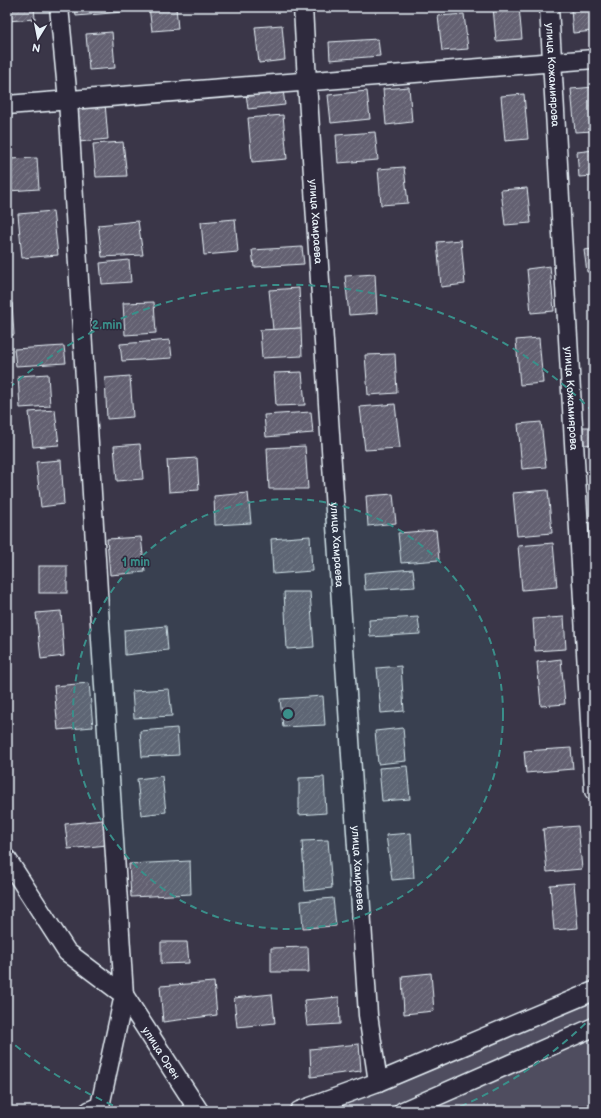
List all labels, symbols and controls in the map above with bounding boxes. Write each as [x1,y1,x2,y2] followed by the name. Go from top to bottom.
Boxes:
[18,18,58,58] north arrow
[543,23,562,128] street label: улица Кожамиярова
[31,40,42,54] text: N
[307,179,325,265] street label: улица Хамраева
[92,318,122,333] text: 2 min
[562,346,581,451] street label: улица Кожамиярова
[328,502,347,588] street label: улица Хамраева
[122,555,150,570] text: 1 min
[281,707,295,721] centre of rings
[349,825,368,912] street label: улица Хамраева
[140,1024,183,1082] street label: улица Орен

